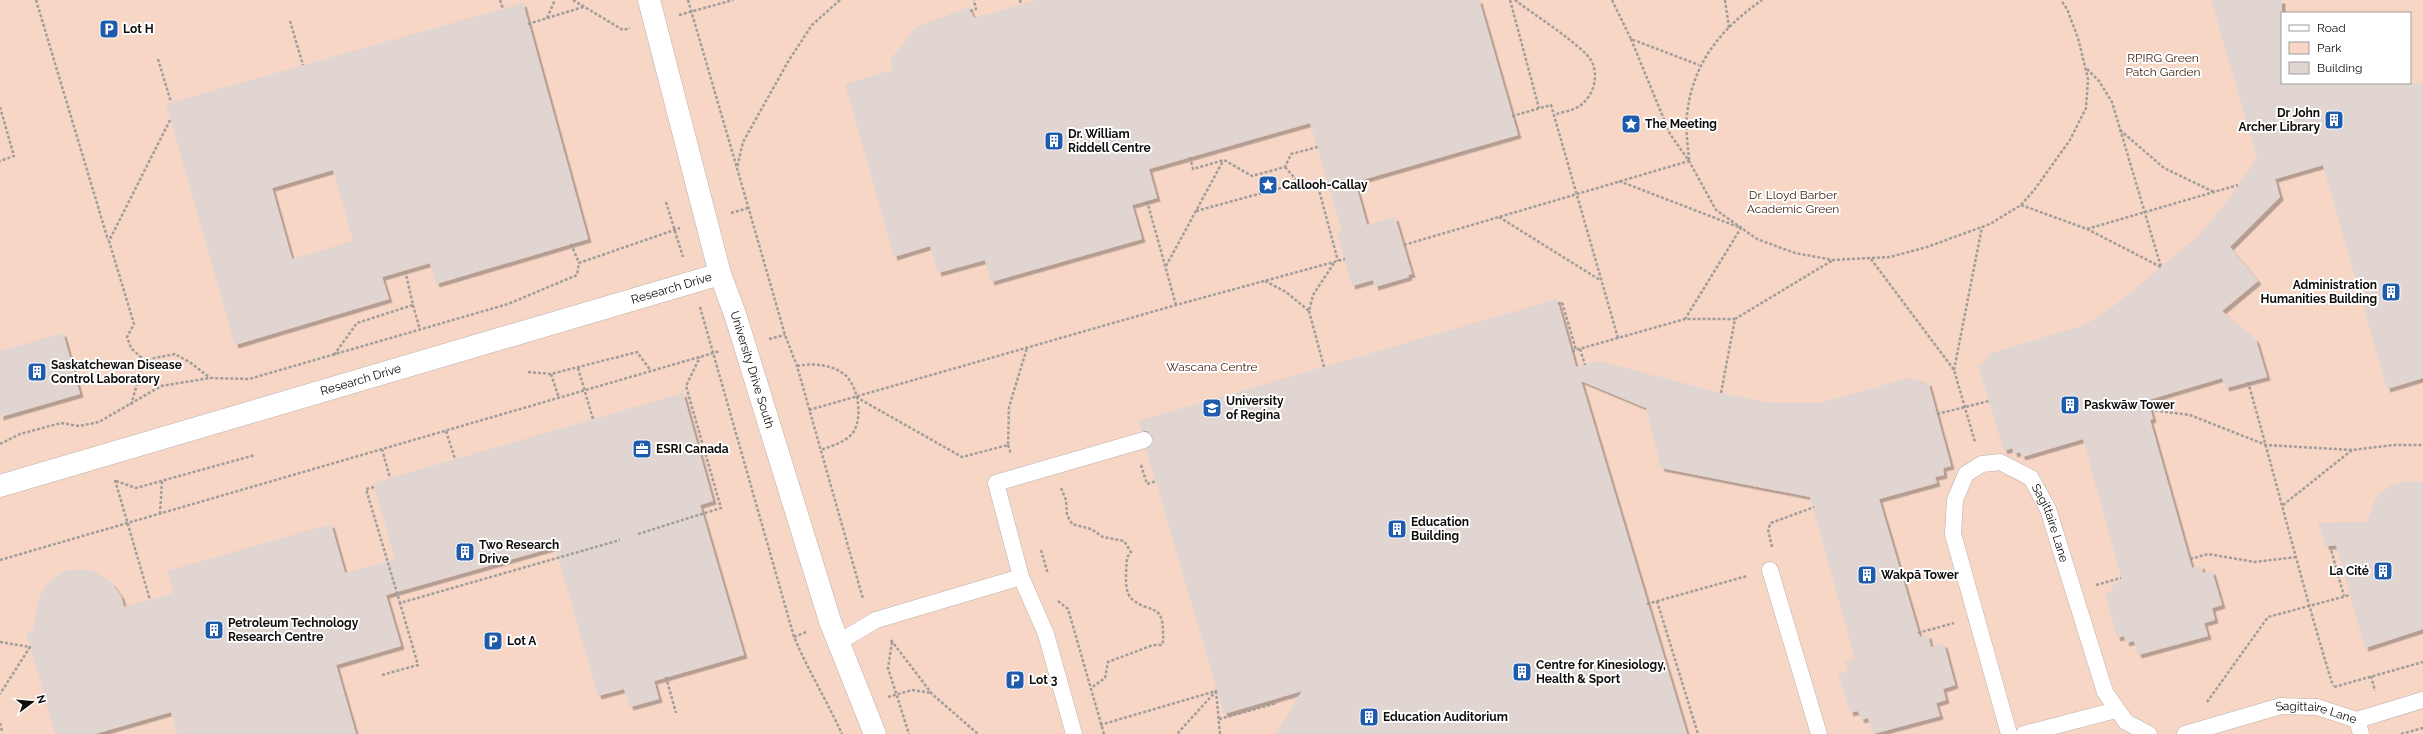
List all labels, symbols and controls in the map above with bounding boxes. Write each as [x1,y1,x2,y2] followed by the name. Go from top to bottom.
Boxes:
[2281,12,2411,84] legend
[98,18,120,40] parking icon: Lot H
[2317,21,2346,35] text: Road
[123,22,154,36] place label: Lot H
[2317,41,2342,55] text: Park
[2125,51,2201,79] park label: RPIRG Green Patch Garden
[2317,61,2363,75] text: Building
[2238,106,2320,134] place label: Dr John Archer Library
[2323,109,2345,131] building icon: Dr John Archer Library
[1620,113,1642,135] place icon: The Meeting
[1645,117,1717,131] place label: The Meeting
[1068,127,1151,155] place label: Dr. William Riddell Centre
[1043,130,1065,152] building icon: Dr. William Riddell Centre
[1257,174,1279,196] place icon: Callooh-Callay
[1282,178,1368,192] place label: Callooh-Callay
[1747,188,1839,216] park label: Dr. Lloyd Barber Academic Green
[629,270,713,307] street label: Research Drive
[2261,278,2377,306] place label: Administration Humanities Building
[2380,281,2402,303] building icon: Administration Humanities Building
[727,309,777,430] street label: University Drive South
[51,358,182,386] place label: Saskatchewan Disease Control Laboratory
[1166,360,1258,374] park label: Wascana Centre
[26,361,48,383] building icon: Saskatchewan Disease Control Laboratory
[319,361,403,398] street label: Research Drive
[1226,394,1284,422] place label: University of Regina
[2059,394,2081,416] building icon: Paskwāw Tower
[1201,397,1223,419] school or university icon: University of Regina
[2084,398,2175,412] place label: Paskwāw Tower
[631,438,653,460] office icon: ESRI Canada
[656,442,729,456] place label: ESRI Canada
[2029,481,2071,564] street label: Sagittaire Lane
[1411,515,1469,543] place label: Education Building
[1386,518,1408,540] building icon: Education Building
[479,538,559,566] place label: Two Research Drive
[454,541,476,563] building icon: Two Research Drive
[2372,560,2394,582] building icon: La Cité
[1856,564,1878,586] building icon: Wakpā Tower
[2329,564,2369,578] place label: La Cité
[1881,568,1959,582] place label: Wakpā Tower
[228,616,359,644] place label: Petroleum Technology Research Centre
[203,619,225,641] building icon: Petroleum Technology Research Centre
[482,630,504,652] parking icon: Lot A
[507,634,537,648] place label: Lot A
[1536,658,1666,686] place label: Centre for Kinesiology, Health & Sport
[1511,661,1533,683] building icon: Centre for Kinesiology, Health & Sport
[1004,669,1026,691] parking icon: Lot 3
[1029,673,1058,687] place label: Lot 3
[12,682,52,722] north arrow
[34,694,49,705] text: N
[2274,699,2359,726] street label: Sagittaire Lane
[1358,706,1380,728] building icon: Education Auditorium
[1383,710,1508,724] place label: Education Auditorium

